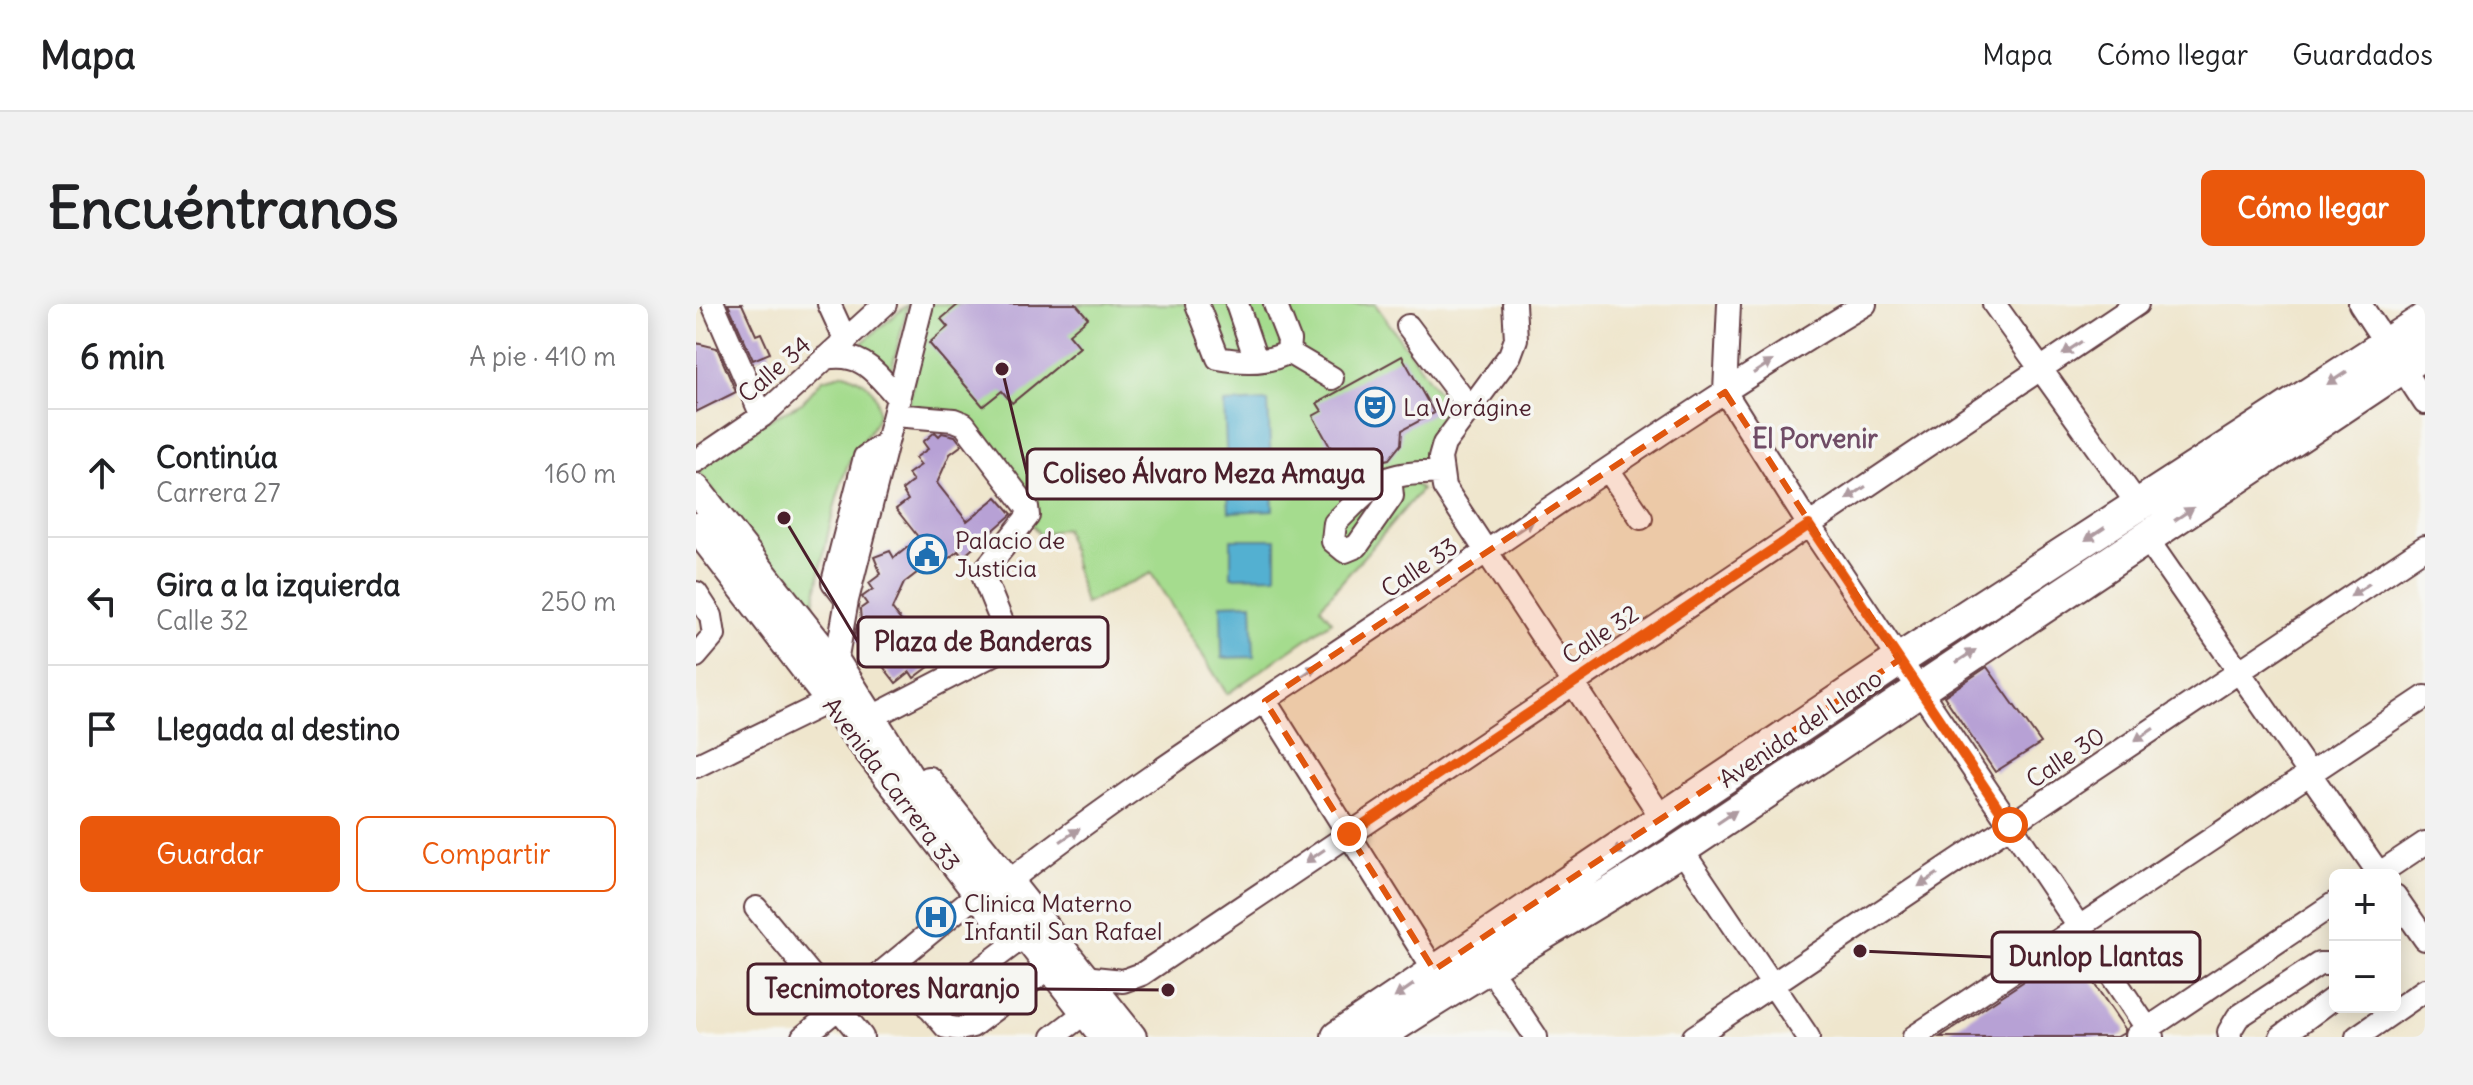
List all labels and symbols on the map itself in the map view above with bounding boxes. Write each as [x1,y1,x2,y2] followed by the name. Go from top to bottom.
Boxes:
[732,329,816,409] street label: Calle 34
[2062,340,2083,355] one-way arrow
[1752,360,1774,375] one-way arrow
[2327,371,2348,386] one-way arrow
[1354,386,1396,428] theatre icon: La Vorágine
[1403,392,1532,422] place label: La Vorágine
[1752,422,1878,455] district label: El Porvenir
[1027,449,1382,499] callout: Coliseo Álvaro Meza Amaya
[1043,456,1366,490] text: Coliseo Álvaro Meza Amaya
[1846,485,1867,500] one-way arrow
[2173,507,2194,522] one-way arrow
[1513,520,1534,535] one-way arrow
[955,525,1065,583] place label: Palacio de Justicia
[2084,526,2106,541] one-way arrow
[1375,531,1463,603] street label: Calle 33
[906,533,948,575] public building icon: Palacio de Justicia
[2350,583,2371,598] one-way arrow
[1556,598,1644,670] street label: Calle 32
[858,617,1108,667] callout: Plaza de Banderas
[874,625,1092,658] text: Plaza de Banderas
[1956,649,1977,664] one-way arrow
[1713,662,1887,794] street label: Avenida del Llano
[1297,666,1319,680] one-way arrow
[817,691,967,877] street label: Avenida Carrera 33
[2020,720,2110,794] street label: Calle 30
[2134,727,2155,742] one-way arrow
[1992,807,2028,843] route start
[1717,810,1738,825] one-way arrow
[1331,816,1367,852] route end
[1060,828,1081,843] one-way arrow
[1611,840,1633,855] one-way arrow
[1305,848,1326,863] one-way arrow
[1918,872,1939,887] one-way arrow
[964,888,1162,946] place label: Clinica Materno Infantil San Rafael
[915,896,957,938] hospital icon: Clinica Materno Infantil San Rafael
[1992,932,2200,982] callout: Dunlop Llantas
[2008,940,2184,973] text: Dunlop Llantas
[748,964,1036,1014] callout: Tecnimotores Naranjo
[764,972,1020,1005] text: Tecnimotores Naranjo
[1394,982,1415,998] one-way arrow

